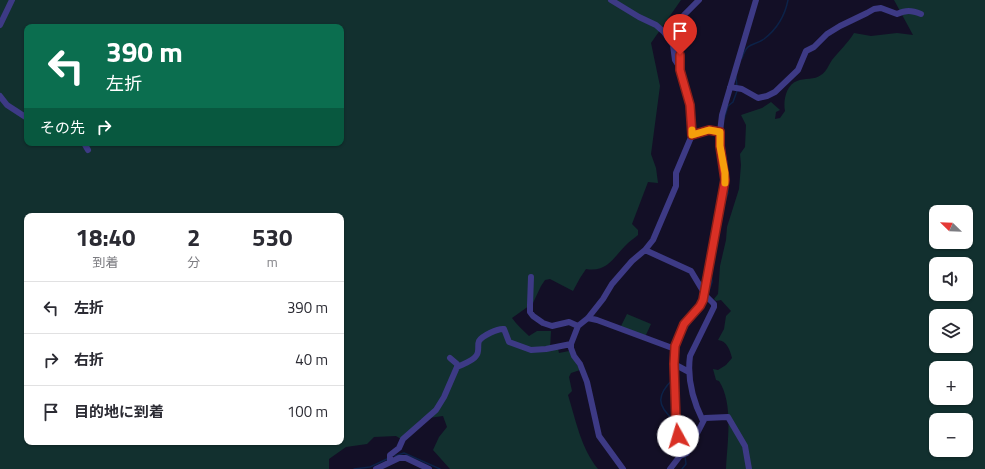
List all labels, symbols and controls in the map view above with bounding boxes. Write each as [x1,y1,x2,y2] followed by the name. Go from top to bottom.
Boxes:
[663,14,697,55] pin
[669,20,691,42] icon: arrive
[106,30,183,73] text: 390 m
[40,40,92,92] icon: left
[106,70,142,97] text: 左折
[40,116,85,139] text: その先
[93,116,115,138] icon: right
[929,205,973,249] north arrow
[929,205,973,457] map controls
[76,219,135,255] text: 18:40
[187,219,201,255] text: 2
[252,219,292,255] text: 530
[93,252,119,272] text: 到着
[187,252,200,272] text: 分
[267,252,278,272] text: m
[929,257,973,301] button: sound
[74,296,104,319] text: 左折
[287,296,328,319] text: 390 m
[40,297,62,319] icon: left
[929,309,973,353] button: layers
[74,348,104,371] text: 右折
[295,348,328,371] text: 40 m
[40,349,62,371] icon: right
[929,361,973,405] button: +
[74,400,164,423] text: 目的地に到着
[287,400,328,423] text: 100 m
[40,401,62,423] icon: arrive
[929,413,973,457] button: −
[657,415,699,457] position arrow

